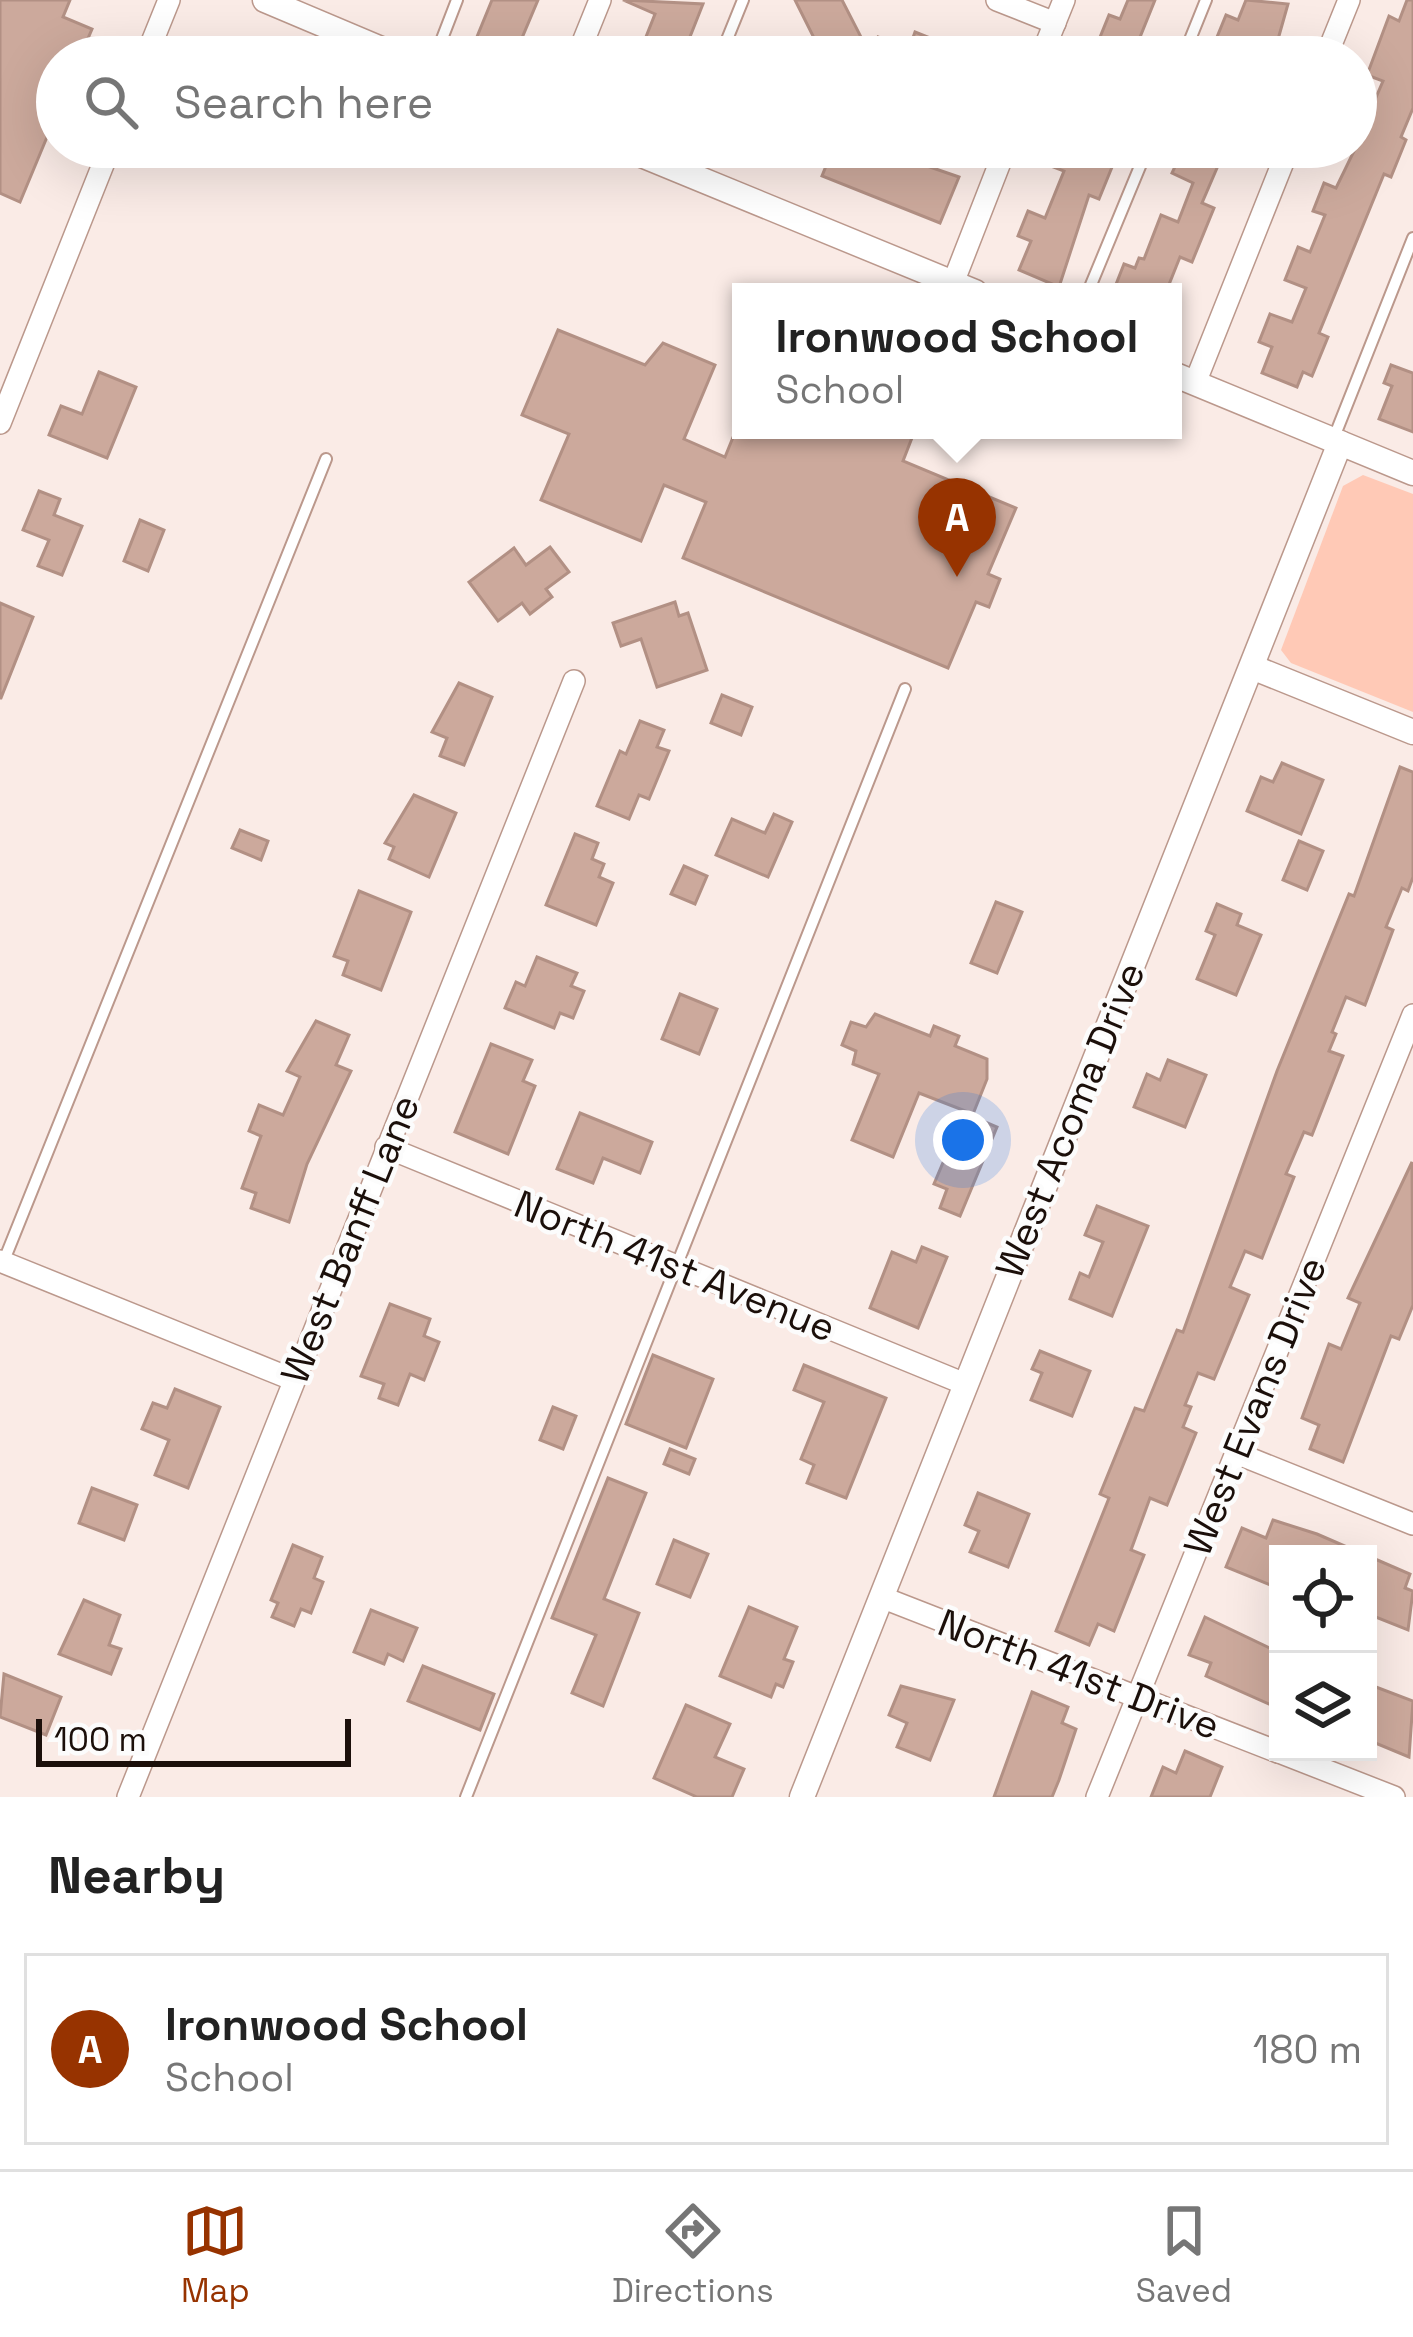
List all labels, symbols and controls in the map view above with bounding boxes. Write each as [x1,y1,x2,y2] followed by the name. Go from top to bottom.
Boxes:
[36,36,1377,168] search box
[78,69,144,135] icon: search
[174,74,433,131] text: Search here
[732,283,1182,439] popup
[776,308,1138,365] text: Ironwood School
[776,365,904,414] text: School
[918,478,996,577] pin: A
[984,955,1156,1285] street label: West Acoma Drive
[270,1088,430,1390] street label: West Banff Lane
[933,1110,993,1170] your location
[507,1179,843,1353] street label: North 41st Avenue
[1173,1250,1337,1562] street label: West Evans Drive
[1269,1545,1377,1761] map controls
[1269,1545,1377,1653] button: locate
[931,1598,1227,1750] street label: North 41st Drive
[1269,1653,1377,1761] button: layers
[36,1713,351,1766] scale bar
[54,1719,147,1761] text: 100 m
[48,1843,225,1908] text: Nearby
[165,1996,528,2053] text: Ironwood School
[78,2025,102,2074] text: A
[1253,2025,1362,2074] text: 180 m
[165,2053,294,2102] text: School
[181,2198,250,2312] tab: Map
[612,2198,774,2312] tab: Directions
[1136,2198,1232,2312] tab: Saved

